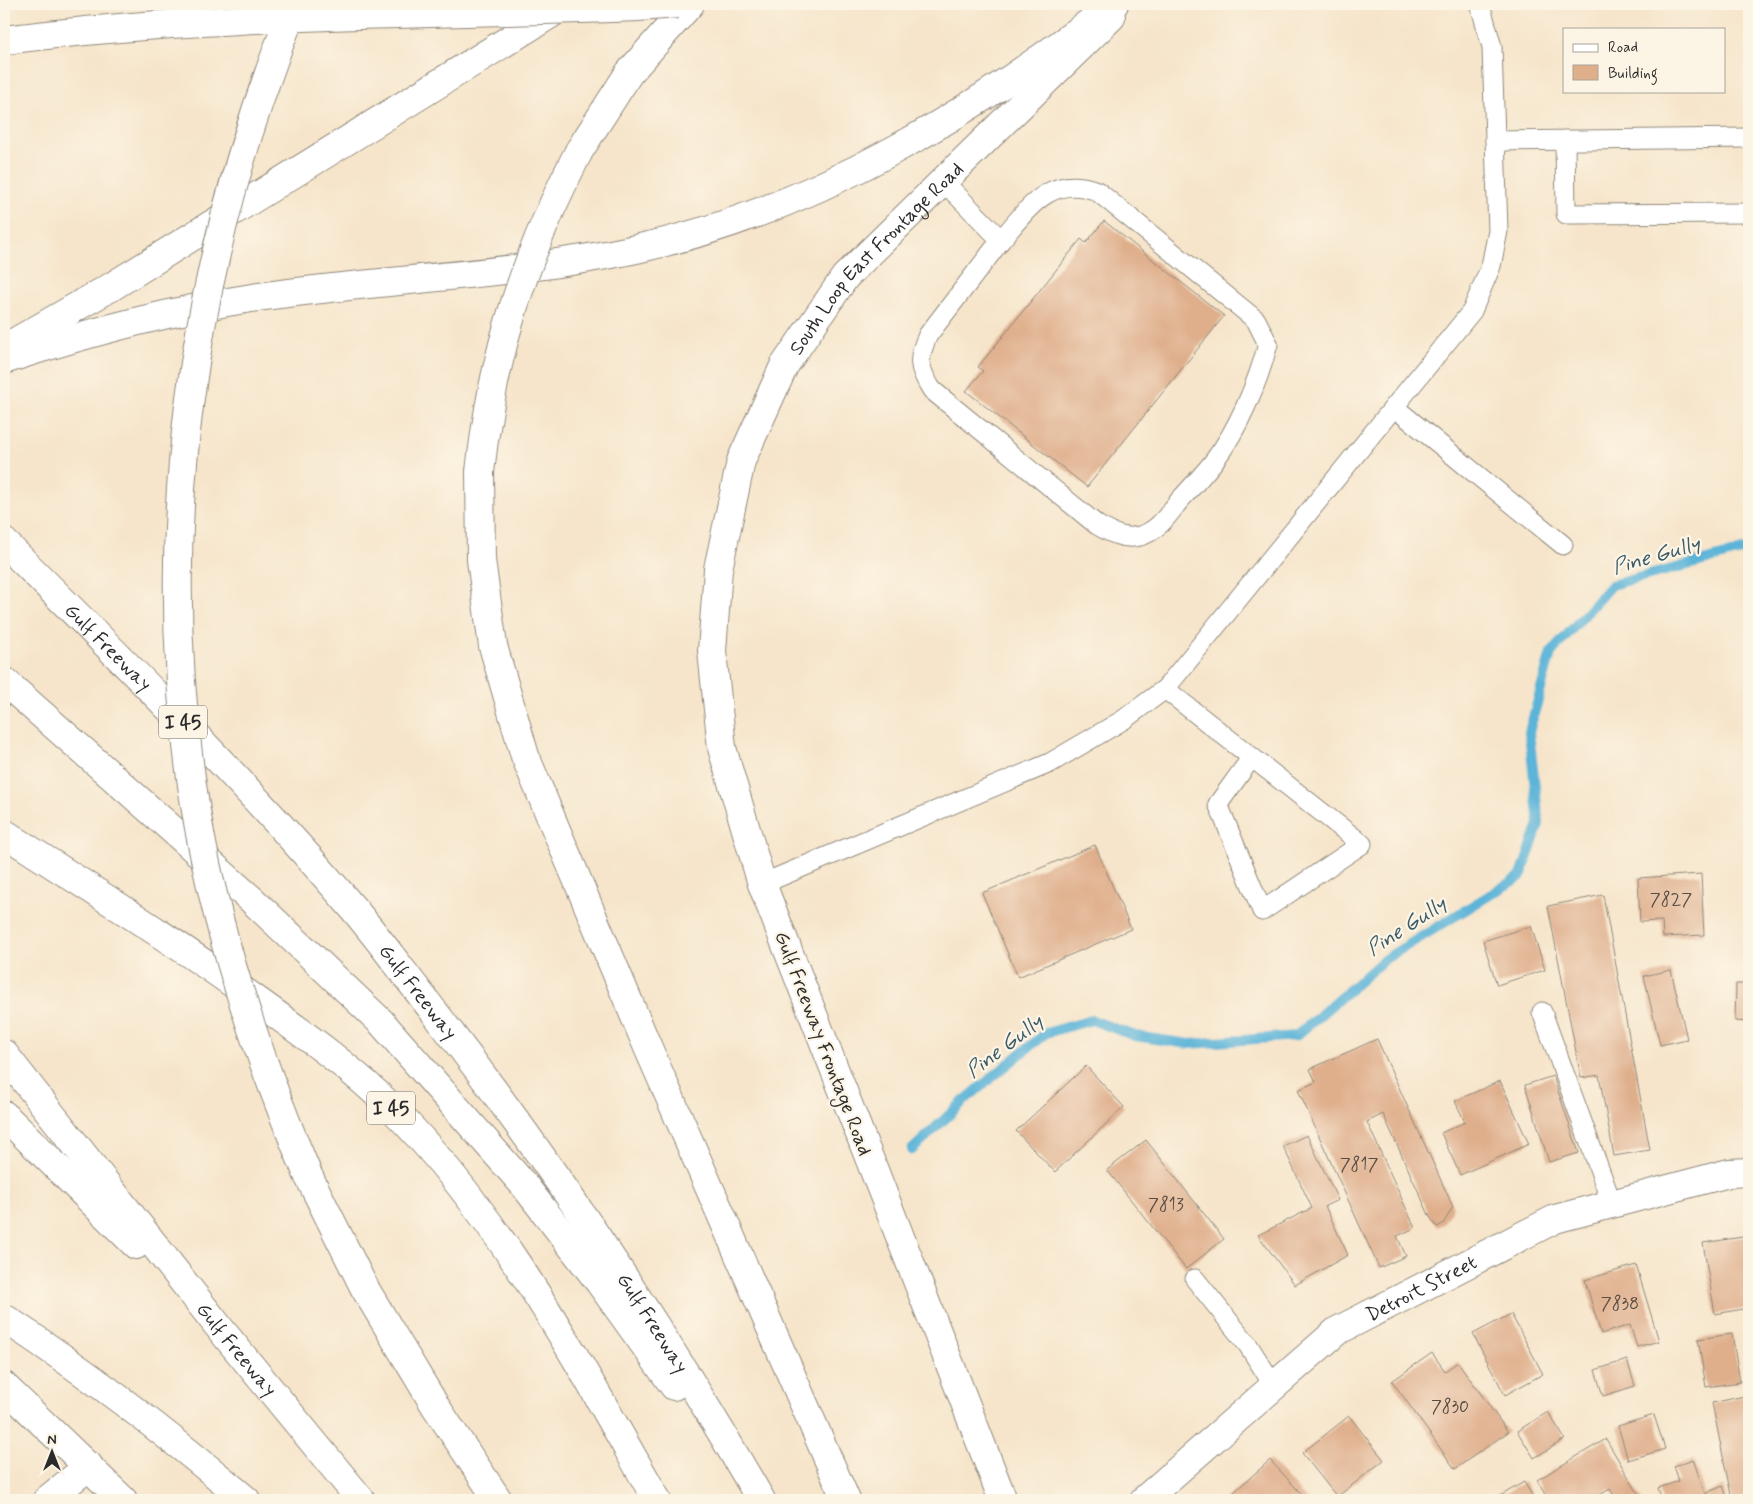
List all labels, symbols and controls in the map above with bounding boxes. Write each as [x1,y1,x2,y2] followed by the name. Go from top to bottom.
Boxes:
[1563,28,1726,92] legend
[1608,38,1638,58] text: Road
[1608,64,1658,85] text: Building
[784,157,970,361] street label: South Loop East Frontage Road
[1609,530,1704,582] water label: Pine Gully
[58,598,157,698] street label: Gulf Freeway
[159,706,207,739] road number: I 45
[1650,888,1692,912] house number: 7827
[1361,890,1453,963] water label: Pine Gully
[766,927,878,1160] street label: Gulf Freeway Frontage Road
[372,939,463,1046] street label: Gulf Freeway
[960,1008,1050,1085] water label: Pine Gully
[367,1092,415,1124] road number: I 45
[1340,1153,1378,1177] house number: 7817
[1148,1193,1184,1217] house number: 7813
[1362,1249,1482,1329] street label: Detroit Street
[610,1268,694,1379] street label: Gulf Freeway
[1601,1292,1639,1316] house number: 7838
[189,1297,282,1403] street label: Gulf Freeway
[1431,1395,1469,1419] house number: 7830
[28,1426,78,1476] north arrow
[47,1431,57,1449] text: N

